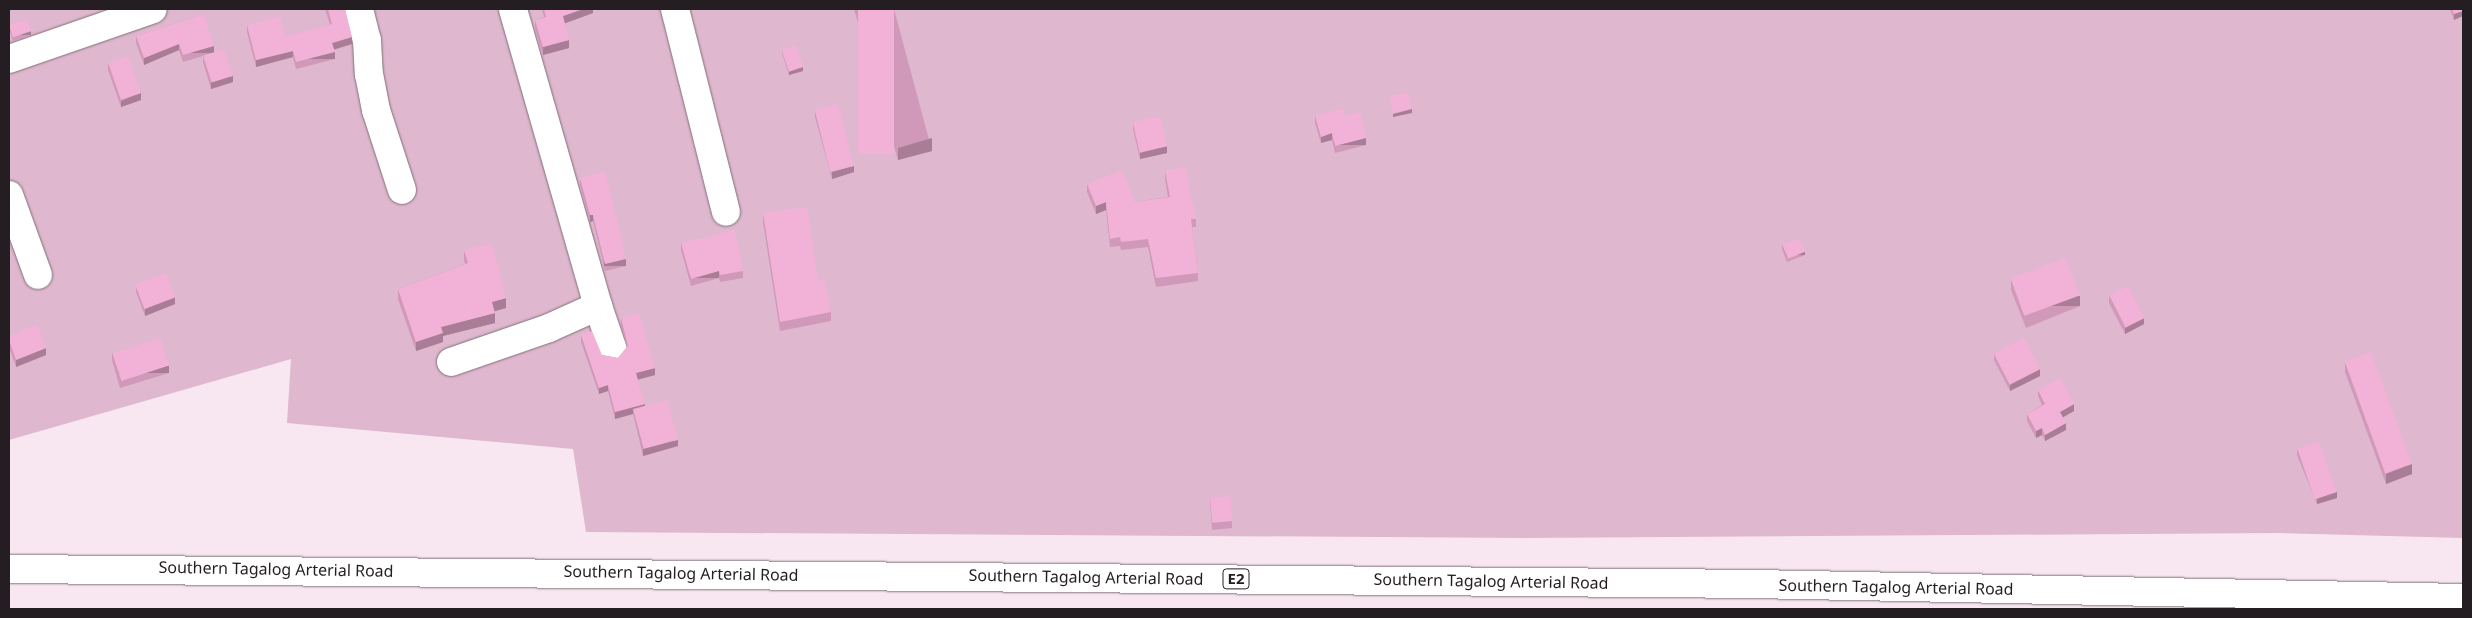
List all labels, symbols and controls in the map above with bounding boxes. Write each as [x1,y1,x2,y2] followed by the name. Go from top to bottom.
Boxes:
[158,557,394,581] street label: Southern Tagalog Arterial Road
[563,561,799,585] street label: Southern Tagalog Arterial Road
[968,565,1204,589] street label: Southern Tagalog Arterial Road
[1222,566,1250,592] road number: E2
[1373,569,1609,593] street label: Southern Tagalog Arterial Road
[1778,575,2014,599] street label: Southern Tagalog Arterial Road

